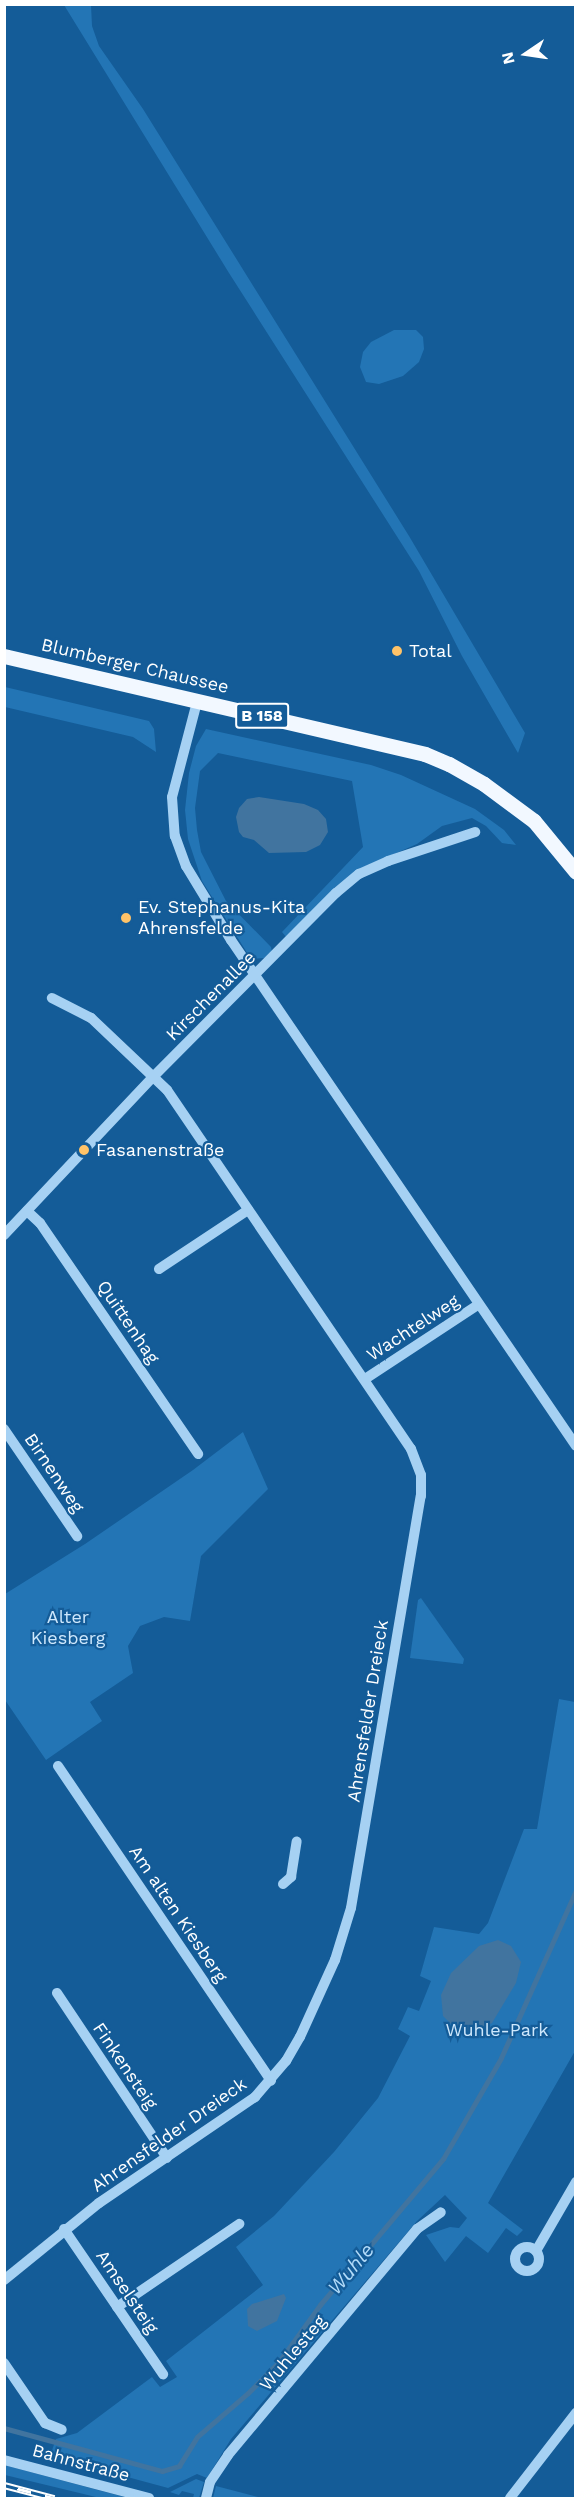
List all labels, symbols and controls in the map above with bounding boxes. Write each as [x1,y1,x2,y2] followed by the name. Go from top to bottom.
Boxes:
[496,24,556,84] north arrow
[497,50,519,66] text: N
[39,634,231,698] street label: Blumberger Chaussee
[409,640,452,662] place label: Total
[390,644,404,658] marker: Total
[235,703,289,729] road number: B 158
[138,897,305,940] place label: Ev. Stephanus-Kita Ahrensfelde
[119,911,133,925] marker: Ev. Stephanus-Kita Ahrensfelde
[162,947,260,1045] street label: Kirschenallee
[96,1139,224,1161] place label: Fasanenstraße
[77,1143,91,1157] marker: Fasanenstraße
[92,1276,164,1368] street label: Quittenhag
[363,1290,463,1366] street label: Wachtelweg
[20,1429,88,1517] street label: Birnenweg
[31,1607,105,1650] park label: Alter Kiesberg
[343,1618,393,1804] street label: Ahrensfelder Dreieck
[124,1842,232,1986] street label: Am alten Kiesberg
[88,2018,162,2114] street label: Finkensteig
[446,2019,548,2041] park label: Wuhle-Park
[87,2073,251,2197] street label: Ahrensfelder Dreieck
[323,2238,379,2300] water label: Wuhle
[91,2246,163,2338] street label: Amselsteig
[255,2311,331,2395] street label: Wuhlesteg
[30,2440,132,2486] street label: Bahnstraße

